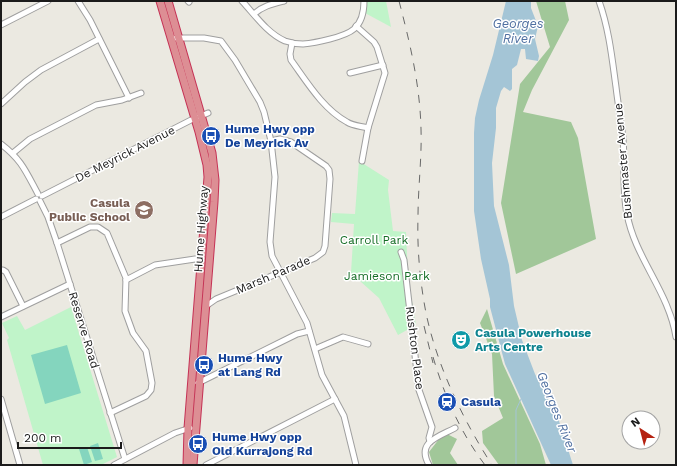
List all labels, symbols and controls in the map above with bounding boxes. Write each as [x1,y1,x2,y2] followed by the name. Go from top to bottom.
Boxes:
[492,16,544,46] water label: Georges River
[611,102,635,219] street label: Bushmaster Avenue
[225,122,315,150] place label: Hume Hwy opp De Meyrick Av
[73,123,177,185] street label: De Meyrick Avenue
[200,125,222,147] bus stop icon: Hume Hwy opp De Meyrick Av
[191,184,211,273] street label: Hume Highway
[49,196,130,224] place label: Casula Public School
[133,199,155,221] school or university icon: Casula Public School
[340,233,409,247] park label: Carroll Park
[234,253,312,297] street label: Marsh Parade
[344,269,430,283] park label: Jamieson Park
[66,290,102,370] street label: Reserve Road
[403,305,427,391] street label: Rushton Place
[475,326,591,354] place label: Casula Powerhouse Arts Centre
[450,329,472,351] theatre icon: Casula Powerhouse Arts Centre
[218,351,283,379] place label: Hume Hwy at Lang Rd
[193,354,215,376] bus stop icon: Hume Hwy at Lang Rd
[534,369,580,456] water label: Georges River
[436,391,458,413] station icon: Casula
[461,395,501,409] place label: Casula
[621,410,661,450] north arrow
[628,415,643,430] text: N
[18,424,121,450] scale bar
[212,430,313,458] place label: Hume Hwy opp Old Kurrajong Rd
[24,431,61,445] text: 200 m
[187,433,209,455] bus stop icon: Hume Hwy opp Old Kurrajong Rd

